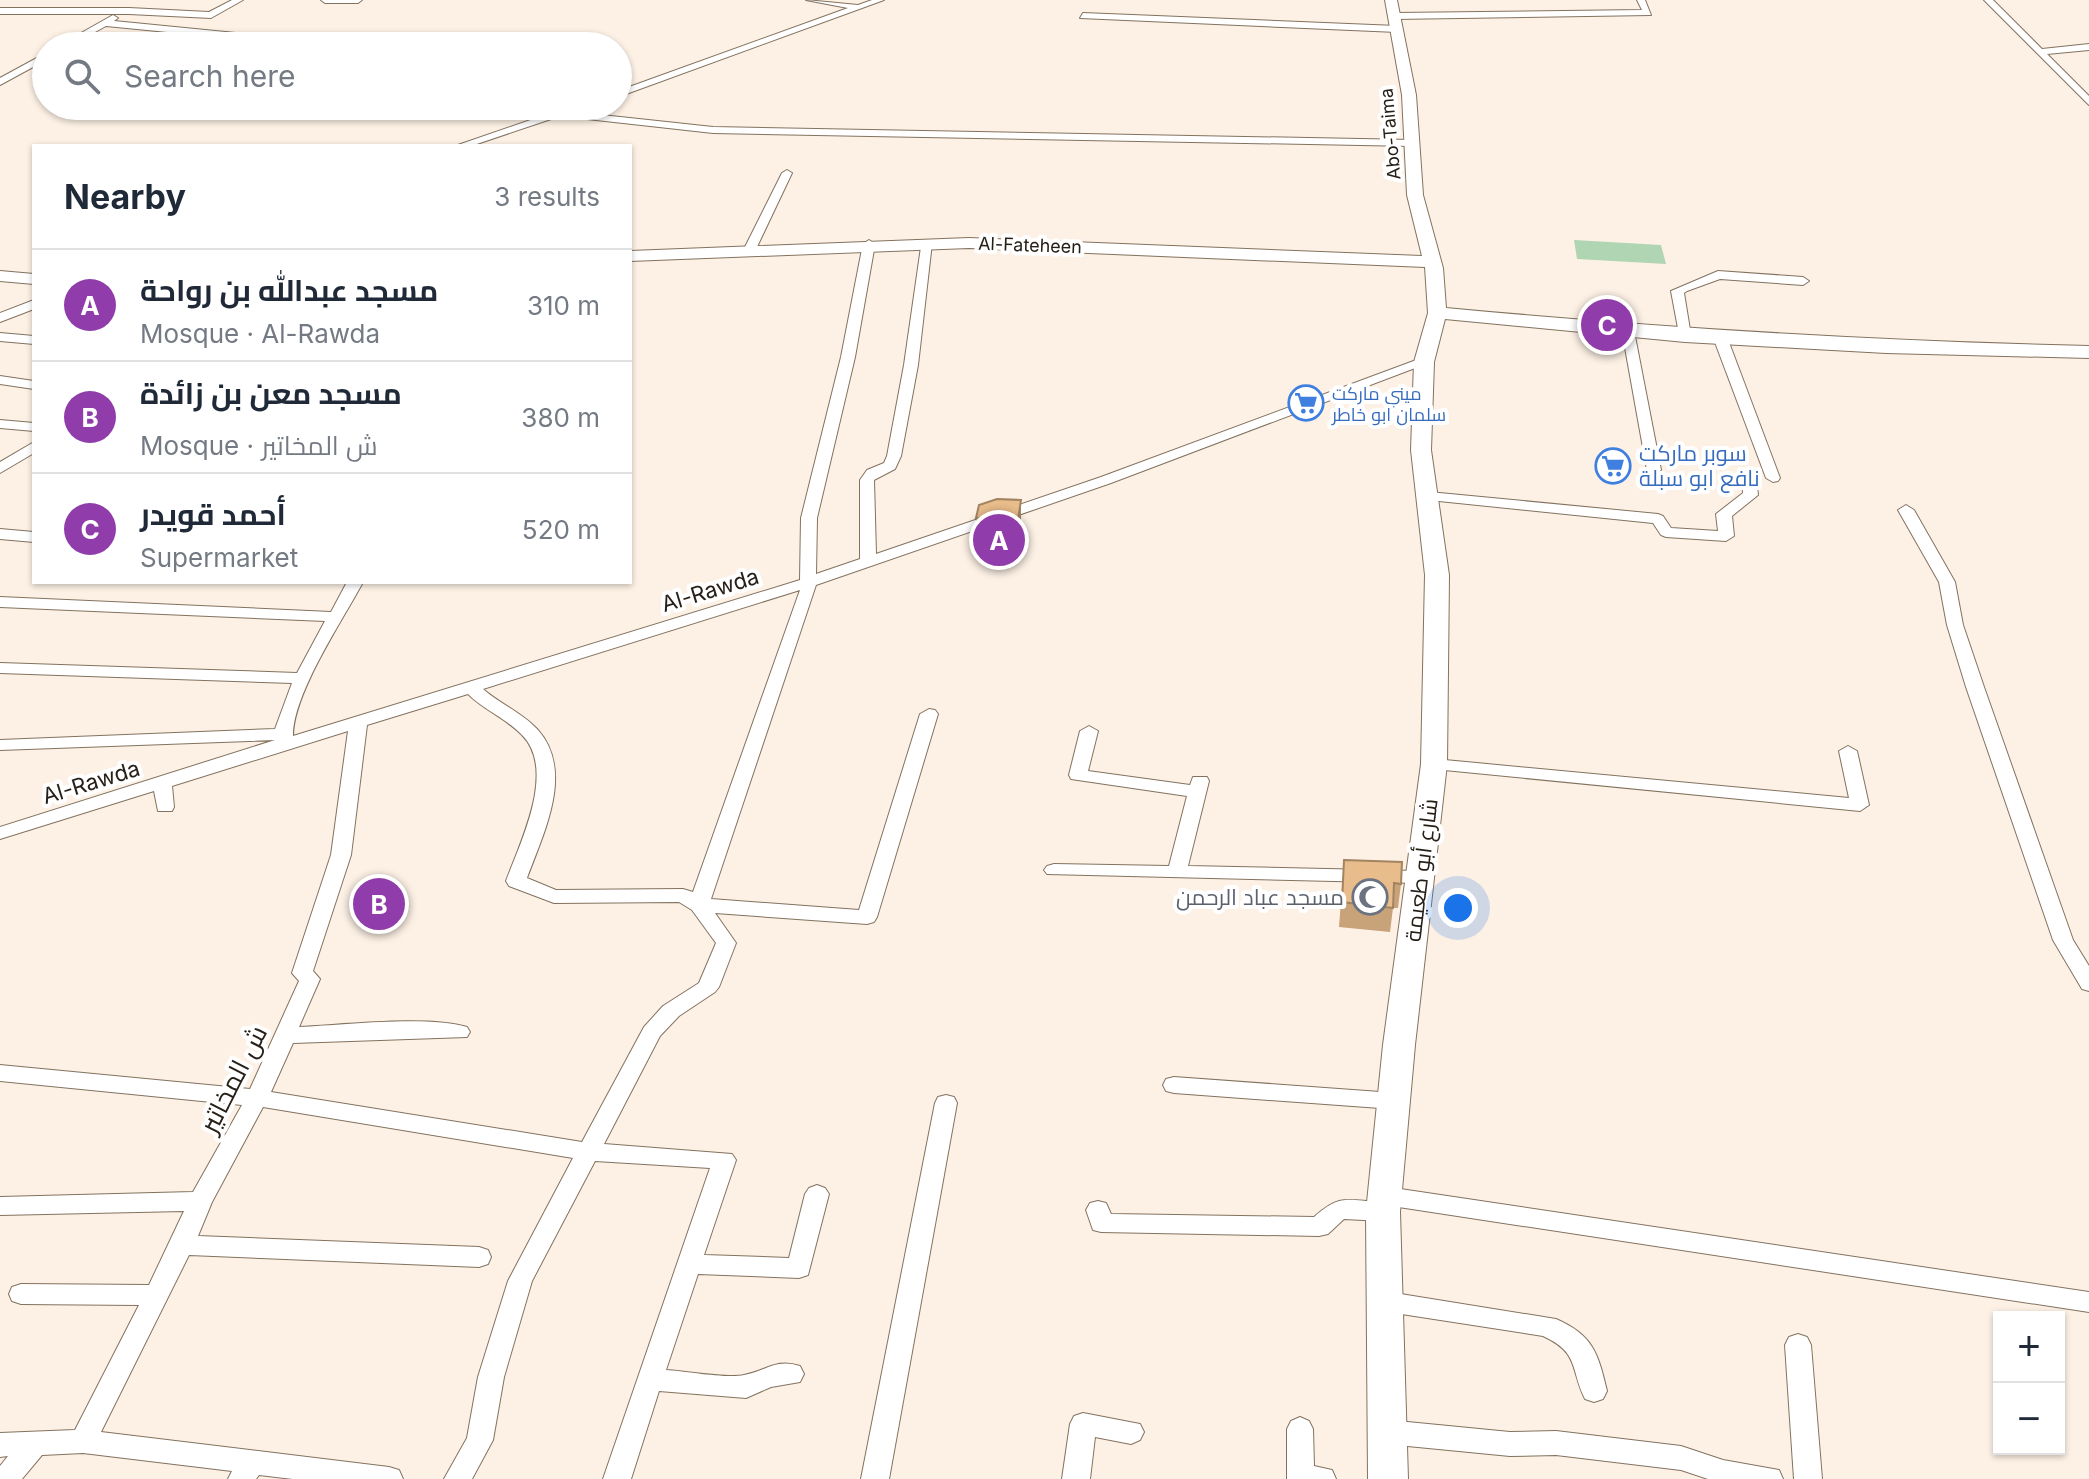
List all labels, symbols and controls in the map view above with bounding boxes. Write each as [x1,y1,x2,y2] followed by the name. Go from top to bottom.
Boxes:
[32,32,632,120] search box
[60,54,104,98] icon: search
[124,58,296,94] text: Search here
[1376,87,1404,181] street label: Abo-Taima
[64,176,186,217] text: Nearby
[494,181,600,212] text: 3 results
[978,233,1082,257] street label: Al-Fateheen
[140,272,438,308] text: مسجد عبدالله بن رواحة
[80,290,100,321] text: A
[527,290,600,321] text: 310 m
[1581,295,1633,355] pin: C
[140,318,380,349] text: Mosque · Al-Rawda
[140,375,402,411] text: مسجد معن بن زائدة
[1331,383,1446,426] place label: ميني ماركت سلمان ابو خاطر
[1287,384,1325,422] supermarket icon: ميني ماركت سلمان ابو خاطر
[81,402,99,433] text: B
[521,402,600,433] text: 380 m
[140,430,378,461] text: Mosque · ش المخاتير
[1639,440,1760,493] place label: سوبر ماركت نافع ابو سبلة
[1594,447,1632,485] supermarket icon: سوبر ماركت نافع ابو سبلة
[140,496,286,532] text: أحمد قويدر
[973,510,1025,570] pin: A
[80,514,100,545] text: C
[522,514,600,545] text: 520 m
[140,542,298,573] text: Supermarket
[658,563,762,617] street label: Al-Rawda
[39,755,143,809] street label: Al-Rawda
[1399,797,1445,943] street label: شارع أبو طعيمة
[353,874,405,934] pin: B
[1351,878,1389,916] mosque icon: مسجد عباد الرحمن
[1176,884,1344,911] place label: مسجد عباد الرحمن
[1438,888,1478,928] your location
[192,1020,274,1140] street label: ش المخاتير
[1993,1311,2065,1455] map controls
[1993,1311,2065,1383] button: +
[1993,1383,2065,1455] button: −

